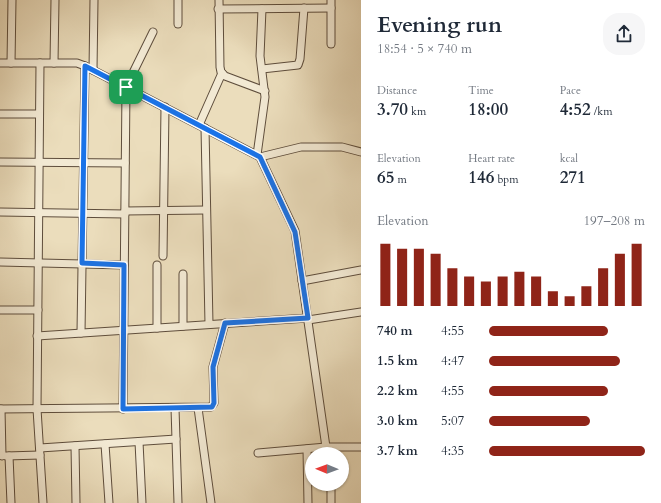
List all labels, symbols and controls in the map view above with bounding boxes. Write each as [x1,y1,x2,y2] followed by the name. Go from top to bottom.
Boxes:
[377,10,502,40] text: Evening run
[603,13,645,55] button: share
[377,40,472,58] text: 18:54 · 5 × 740 m
[109,70,143,104] pin
[115,76,137,98] icon: arrive
[377,83,417,98] text: Distance
[468,83,494,98] text: Time
[560,83,581,98] text: Pace
[377,98,408,121] text: 3.70
[468,98,508,121] text: 18:00
[560,98,591,121] text: 4:52
[408,104,426,119] text: km
[591,104,612,119] text: /km
[377,151,421,166] text: Elevation
[468,151,515,166] text: Heart rate
[560,151,578,166] text: kcal
[377,166,394,189] text: 65
[468,166,494,189] text: 146
[560,166,586,189] text: 271
[394,172,407,187] text: m
[494,172,518,187] text: bpm
[377,212,429,230] text: Elevation
[583,212,645,230] text: 197–208 m
[377,322,412,340] text: 740 m
[441,322,464,340] text: 4:55
[377,352,418,370] text: 1.5 km
[441,352,464,370] text: 4:47
[377,382,418,400] text: 2.2 km
[441,382,464,400] text: 4:55
[377,412,418,430] text: 3.0 km
[441,412,464,430] text: 5:07
[377,442,418,460] text: 3.7 km
[441,442,464,460] text: 4:35
[305,447,349,491] north arrow
[305,447,349,491] map controls

